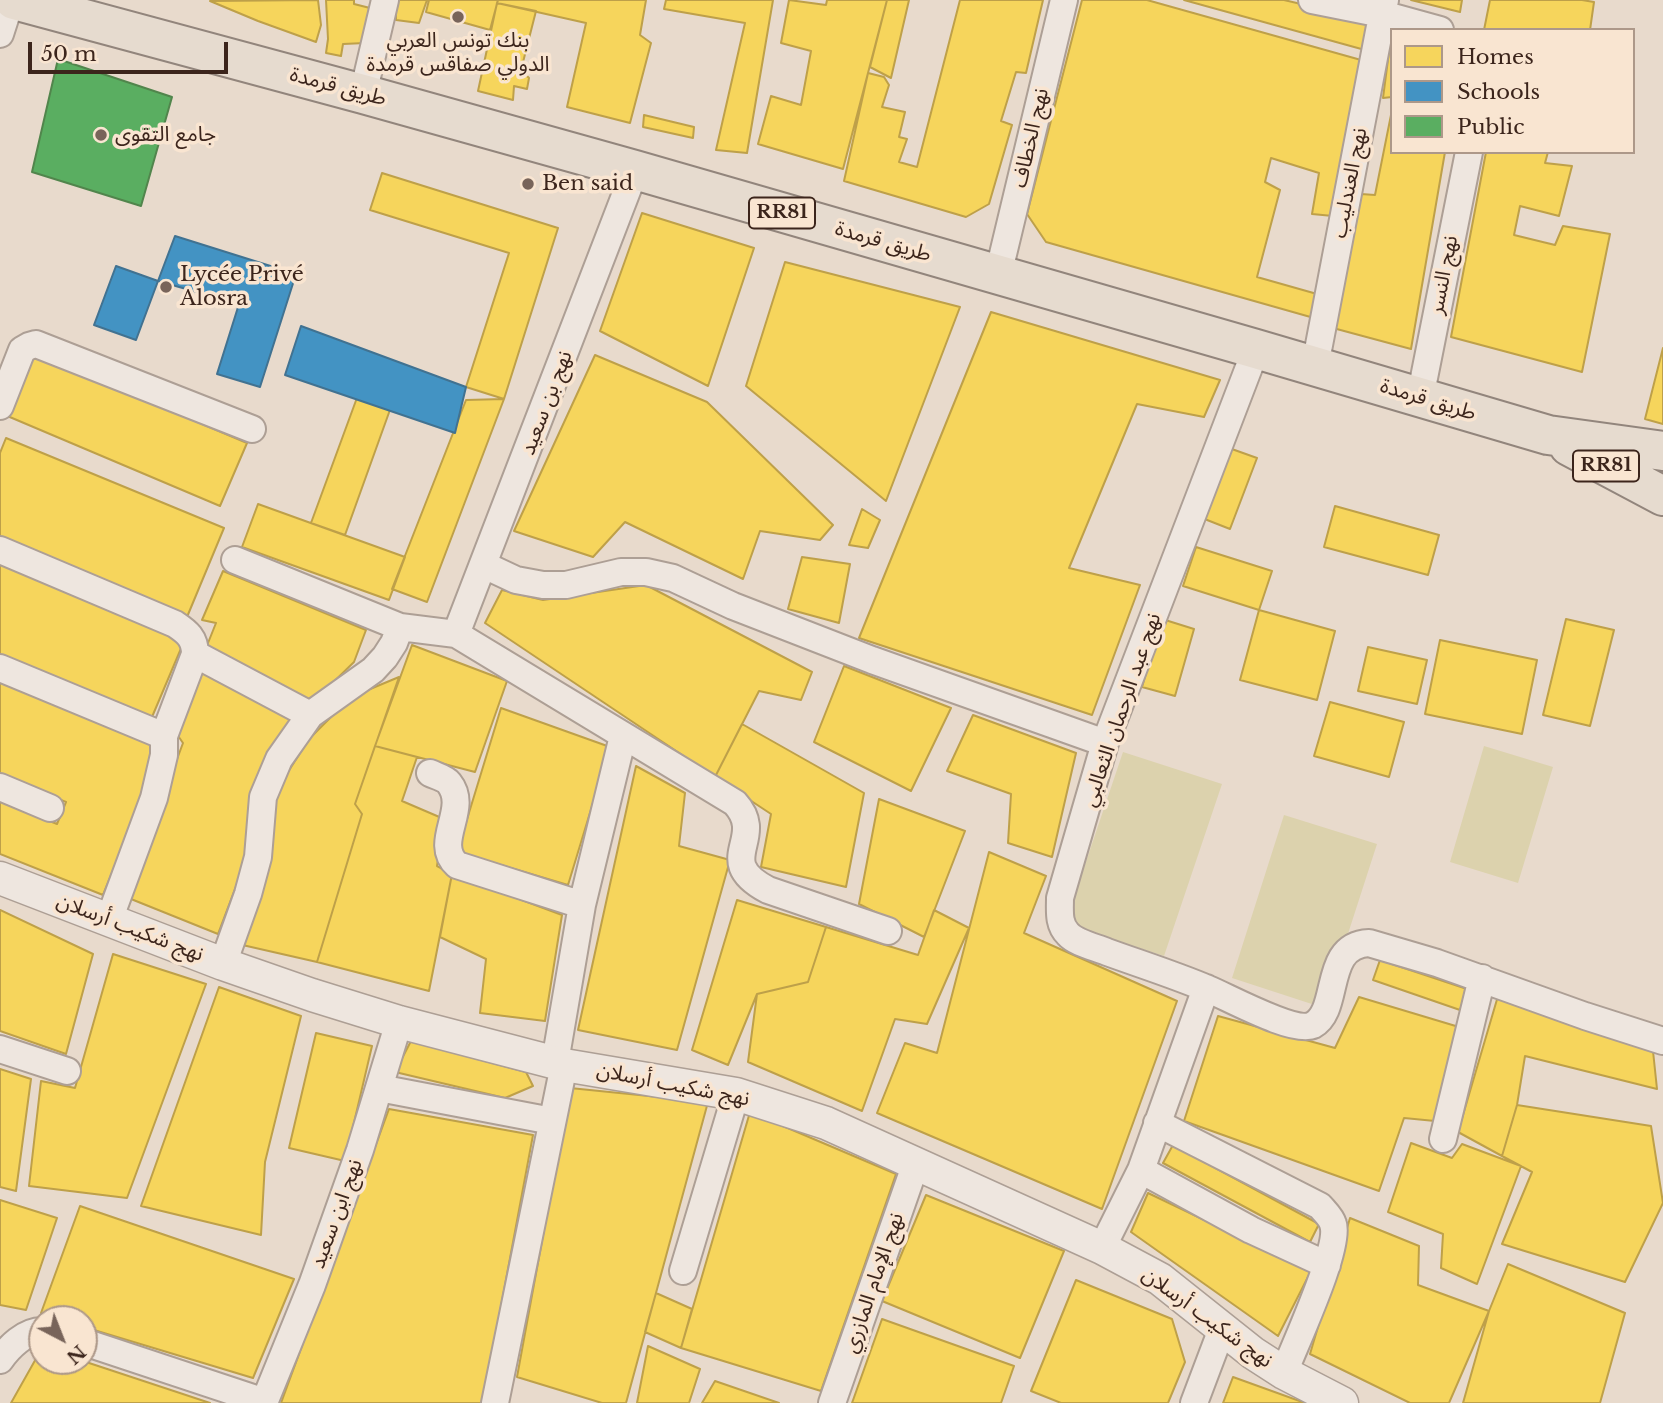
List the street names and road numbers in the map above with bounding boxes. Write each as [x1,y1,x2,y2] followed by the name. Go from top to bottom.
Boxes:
[287,62,389,112] street label: طريق قرمدة
[1007,86,1055,190] street label: نهج الخطاف
[1327,126,1373,240] street label: نهج العندليب
[749,197,815,228] road number: RR81
[832,216,934,268] street label: طريق قرمدة
[1424,233,1464,317] street label: نهج النسر
[516,347,578,459] street label: نهج بن سعيد
[1377,374,1479,426] street label: طريق قرمدة
[1573,450,1639,481] road number: RR81
[1077,610,1167,810] street label: نهج عبد الرحمان الثعالبي
[53,888,207,968] street label: نهج شكيب أرسلان
[594,1058,752,1112] street label: نهج شكيب أرسلان
[306,1156,368,1272] street label: نهج ابن سعيد
[838,1210,910,1356] street label: نهج الإمام المازري
[1137,1262,1277,1374] street label: نهج شكيب أرسلان

